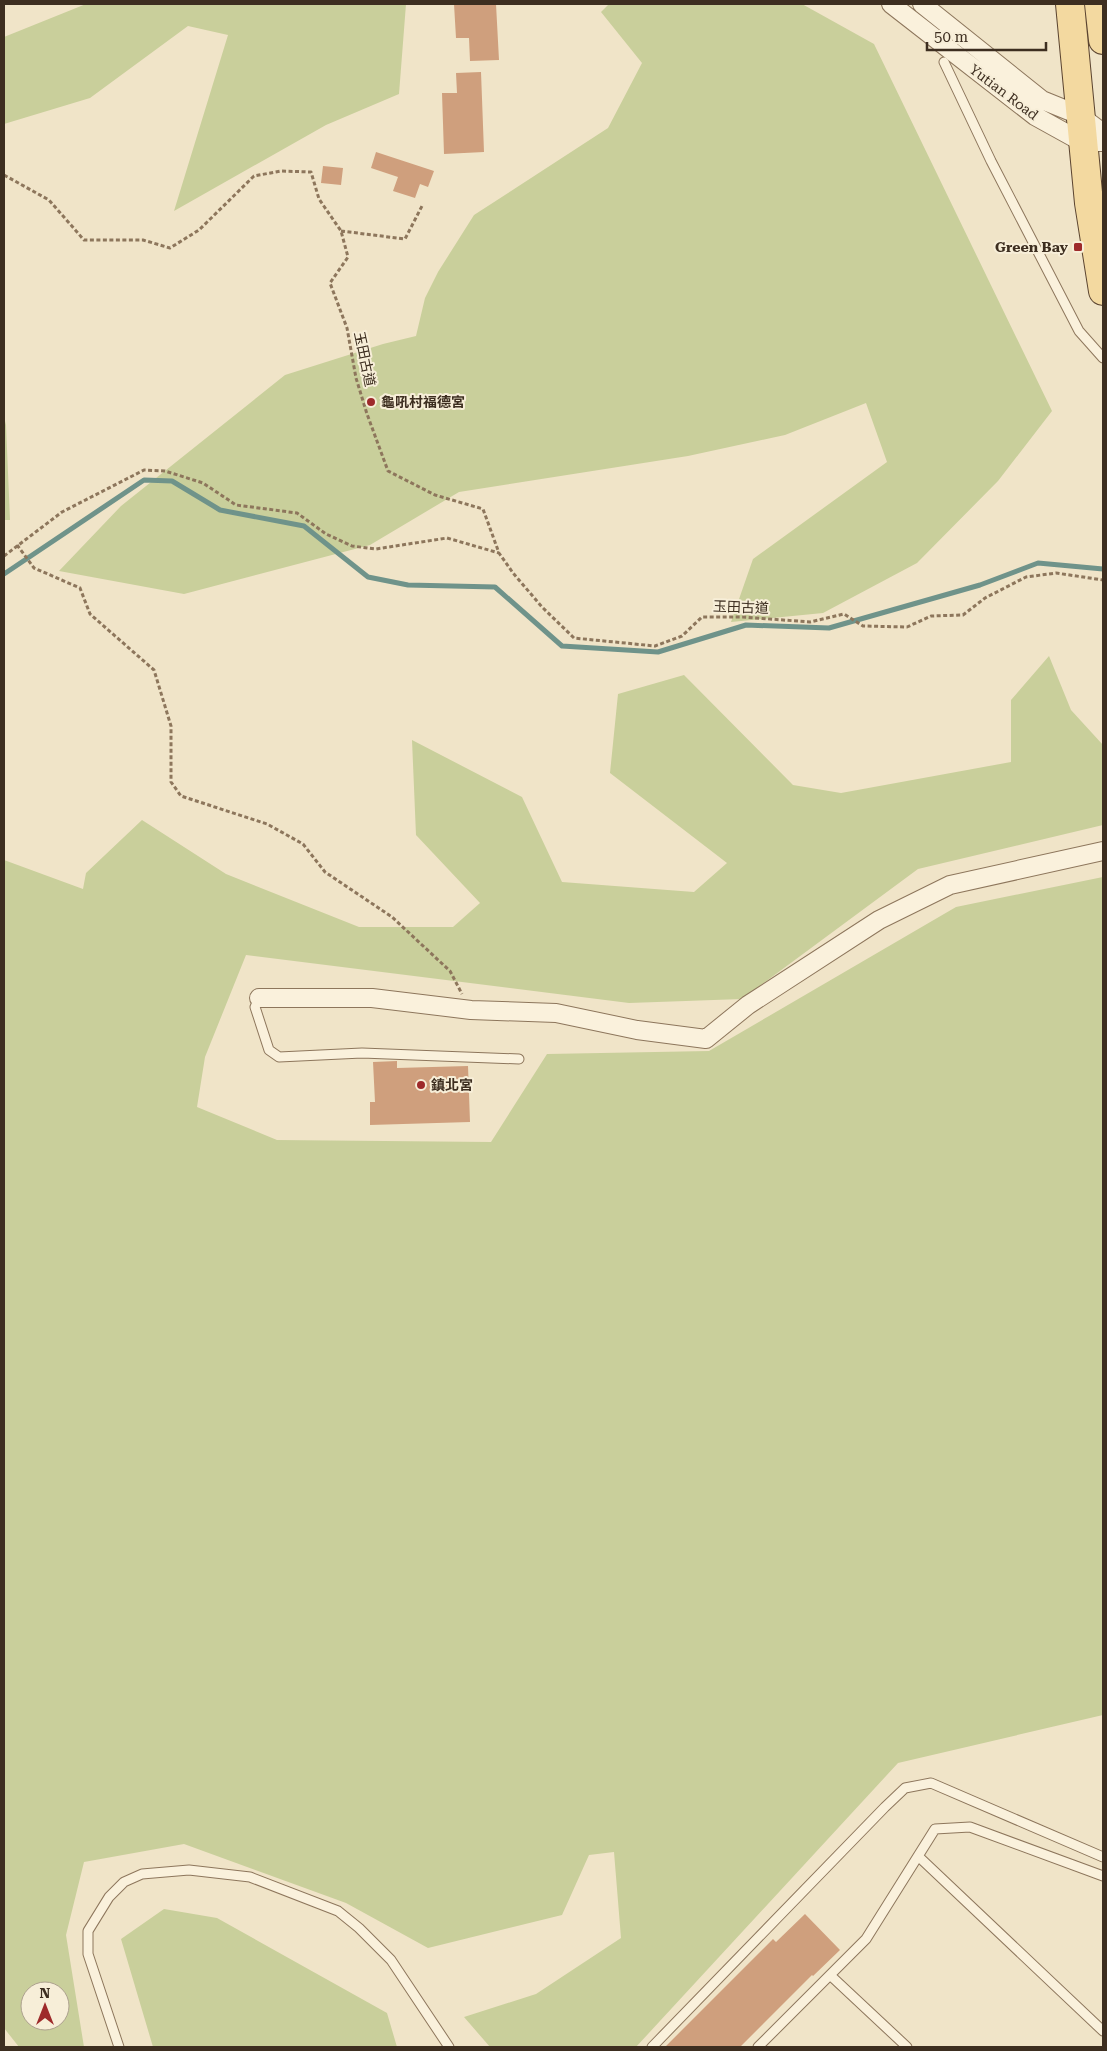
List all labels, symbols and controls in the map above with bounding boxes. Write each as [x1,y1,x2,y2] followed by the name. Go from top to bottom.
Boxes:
[927,20,1046,52] scale bar
[934,28,969,46] text: 50 m
[967,61,1042,123] street label: Yutian Road
[995,239,1069,255] place label: Green Bay
[1072,241,1084,253] marker: Green Bay
[351,330,379,388] street label: 玉田古道
[381,394,465,410] place label: 龜吼村福德宮
[365,396,377,408] marker: 龜吼村福德宮
[713,598,769,616] street label: 玉田古道
[431,1077,473,1093] place label: 鎮北宮
[415,1079,427,1091] marker: 鎮北宮
[20,1981,70,2031] north arrow
[40,1985,51,2001] text: N

